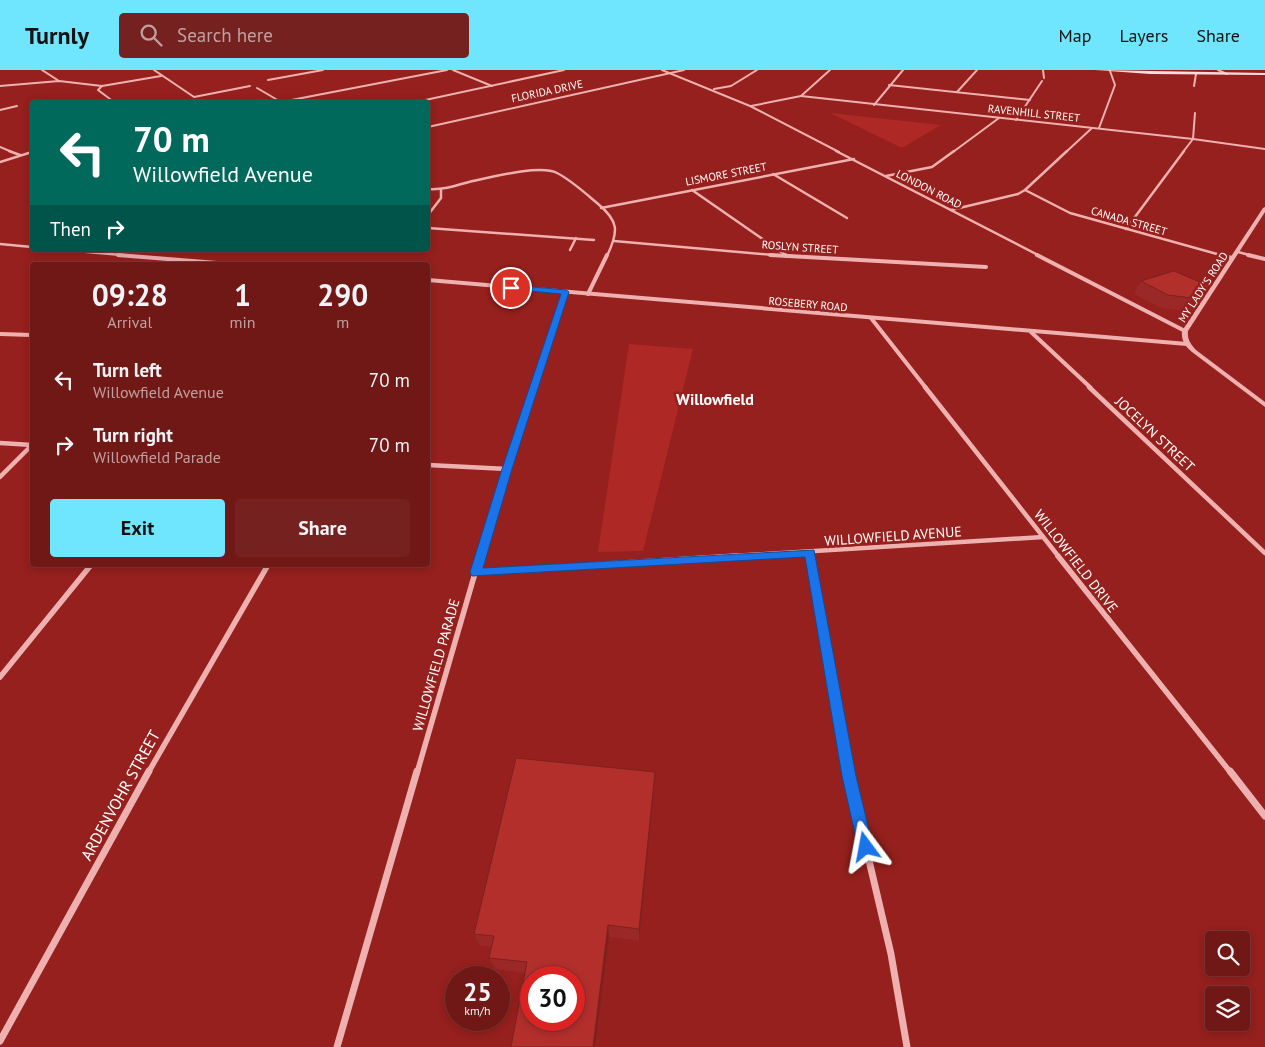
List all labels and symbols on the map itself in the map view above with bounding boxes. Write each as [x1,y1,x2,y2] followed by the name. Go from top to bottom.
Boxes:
[510,77,584,105] street label: FLORIDA DRIVE
[987,101,1081,125] street label: RAVENHILL STREET
[684,159,768,189] street label: LISMORE STREET
[894,166,964,212] street label: LONDON ROAD
[1089,203,1169,239] street label: CANADA STREET
[761,237,839,257] street label: ROSLYN STREET
[1175,249,1231,325] street label: MY LADY'S ROAD
[490,267,532,309] pin
[768,294,848,314] street label: ROSEBERY ROAD
[676,389,754,409] district label: Willowfield
[1111,392,1199,476] street label: JOCELYN STREET
[1030,506,1122,616] street label: WILLOWFIELD DRIVE
[824,522,962,550] street label: WILLOWFIELD AVENUE
[408,597,464,733] street label: WILLOWFIELD PARADE
[76,726,164,864] street label: ARDENVOHR STREET
[839,820,891,872] position arrow
[520,966,585,1031] speed limit sign: 30

